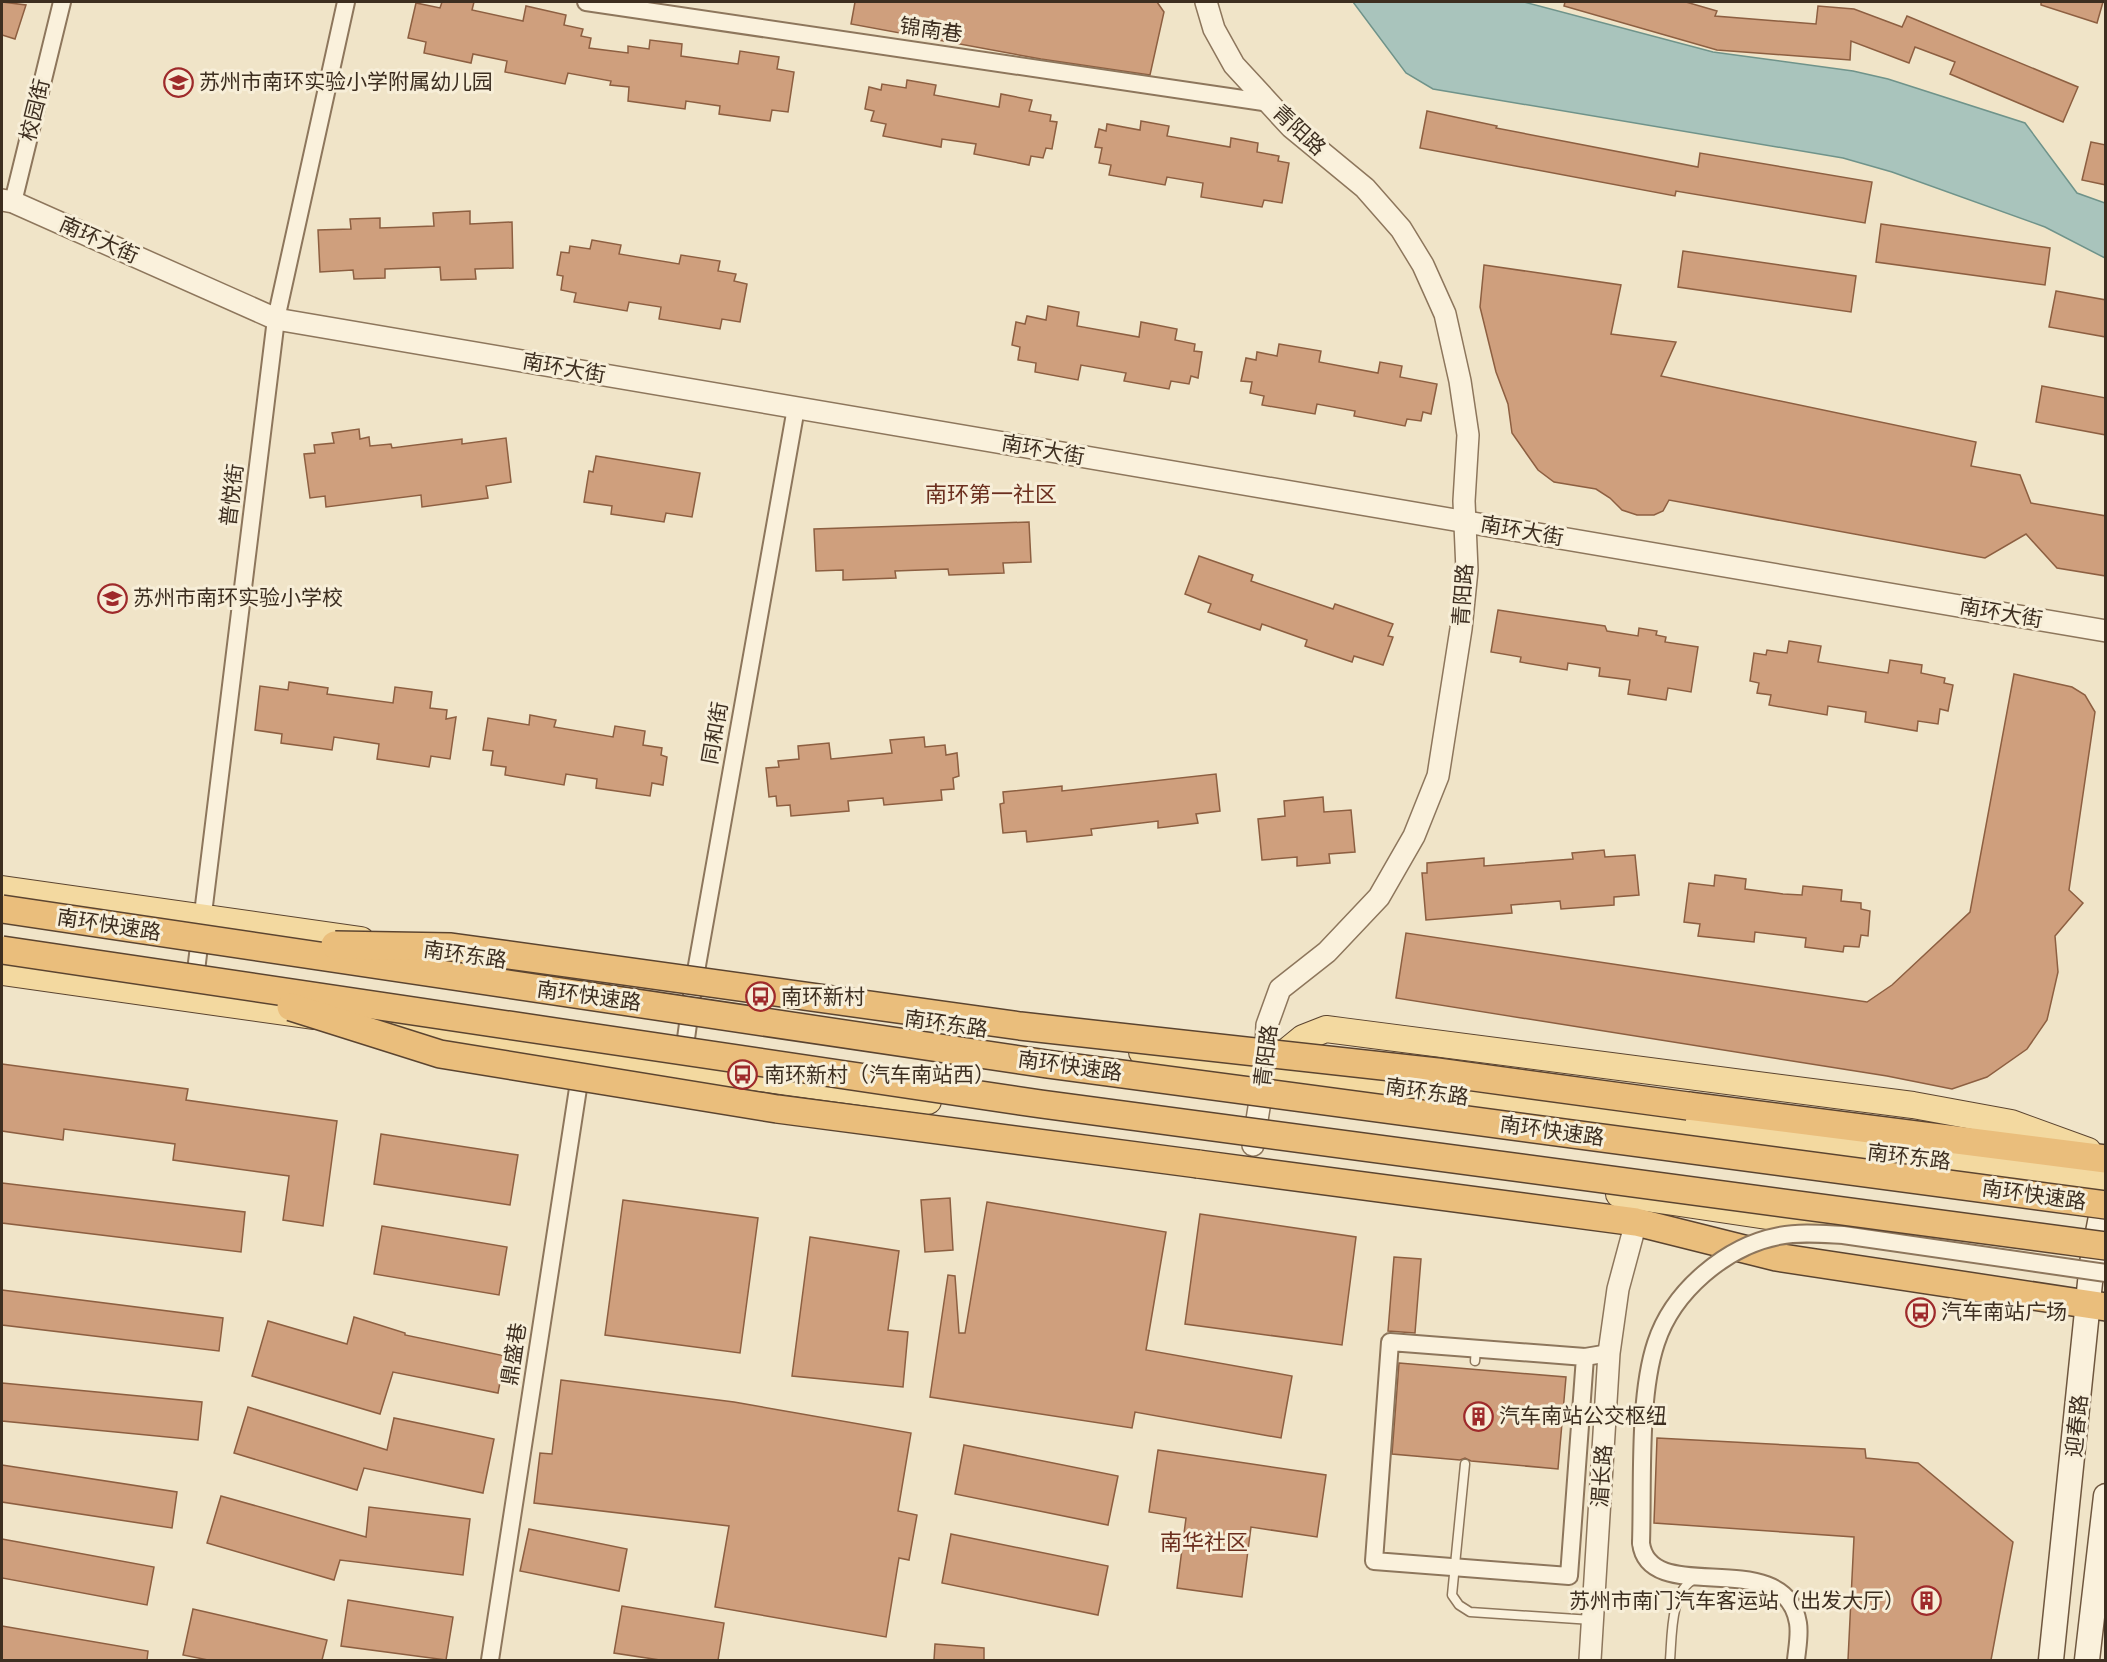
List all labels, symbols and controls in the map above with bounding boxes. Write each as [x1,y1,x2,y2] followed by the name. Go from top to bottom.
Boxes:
[898,12,964,47] street label: 锦南巷
[162,66,194,98] school or university icon: 苏州市南环实验小学附属幼儿园
[199,68,493,95] place label: 苏州市南环实验小学附属幼儿园
[14,76,55,144] street label: 校园街
[1267,98,1332,161] street label: 青阳路
[55,210,143,269] street label: 南环大街
[520,347,608,388] street label: 南环大街
[999,429,1087,470] street label: 南环大街
[214,462,249,528] street label: 普悦街
[925,480,1057,508] district label: 南环第一社区
[1478,510,1566,551] street label: 南环大街
[1447,563,1478,627] street label: 青阳路
[96,582,128,614] school or university icon: 苏州市南环实验小学校
[133,584,343,611] place label: 苏州市南环实验小学校
[1957,592,2045,633] street label: 南环大街
[696,700,733,766] street label: 同和街
[55,903,163,946] street label: 南环快速路
[422,935,509,974] street label: 南环东路
[535,975,643,1016] street label: 南环快速路
[744,981,776,1013] bus stop icon: 南环新村
[781,983,865,1010] place label: 南环新村
[903,1004,990,1043] street label: 南环东路
[1248,1023,1283,1089] street label: 青阳路
[1016,1045,1124,1086] street label: 南环快速路
[727,1059,759,1091] bus stop icon: 南环新村（汽车南站西）
[764,1061,995,1088] place label: 南环新村（汽车南站西）
[1384,1072,1471,1111] street label: 南环东路
[1498,1110,1606,1151] street label: 南环快速路
[1866,1138,1952,1175] street label: 南环东路
[1980,1174,2088,1215] street label: 南环快速路
[1904,1296,1936,1328] bus stop icon: 汽车南站广场
[1941,1298,2067,1325] place label: 汽车南站广场
[495,1321,532,1387] street label: 鼎盛巷
[2060,1393,2093,1459] street label: 迎春路
[1462,1400,1494,1432] building icon: 汽车南站公交枢纽
[1499,1402,1667,1429] place label: 汽车南站公交枢纽
[1586,1444,1617,1508] street label: 湄长路
[1160,1528,1248,1556] district label: 南华社区
[1910,1585,1942,1617] building icon: 苏州市南门汽车客运站（出发大厅）
[1569,1587,1905,1614] place label: 苏州市南门汽车客运站（出发大厅）

